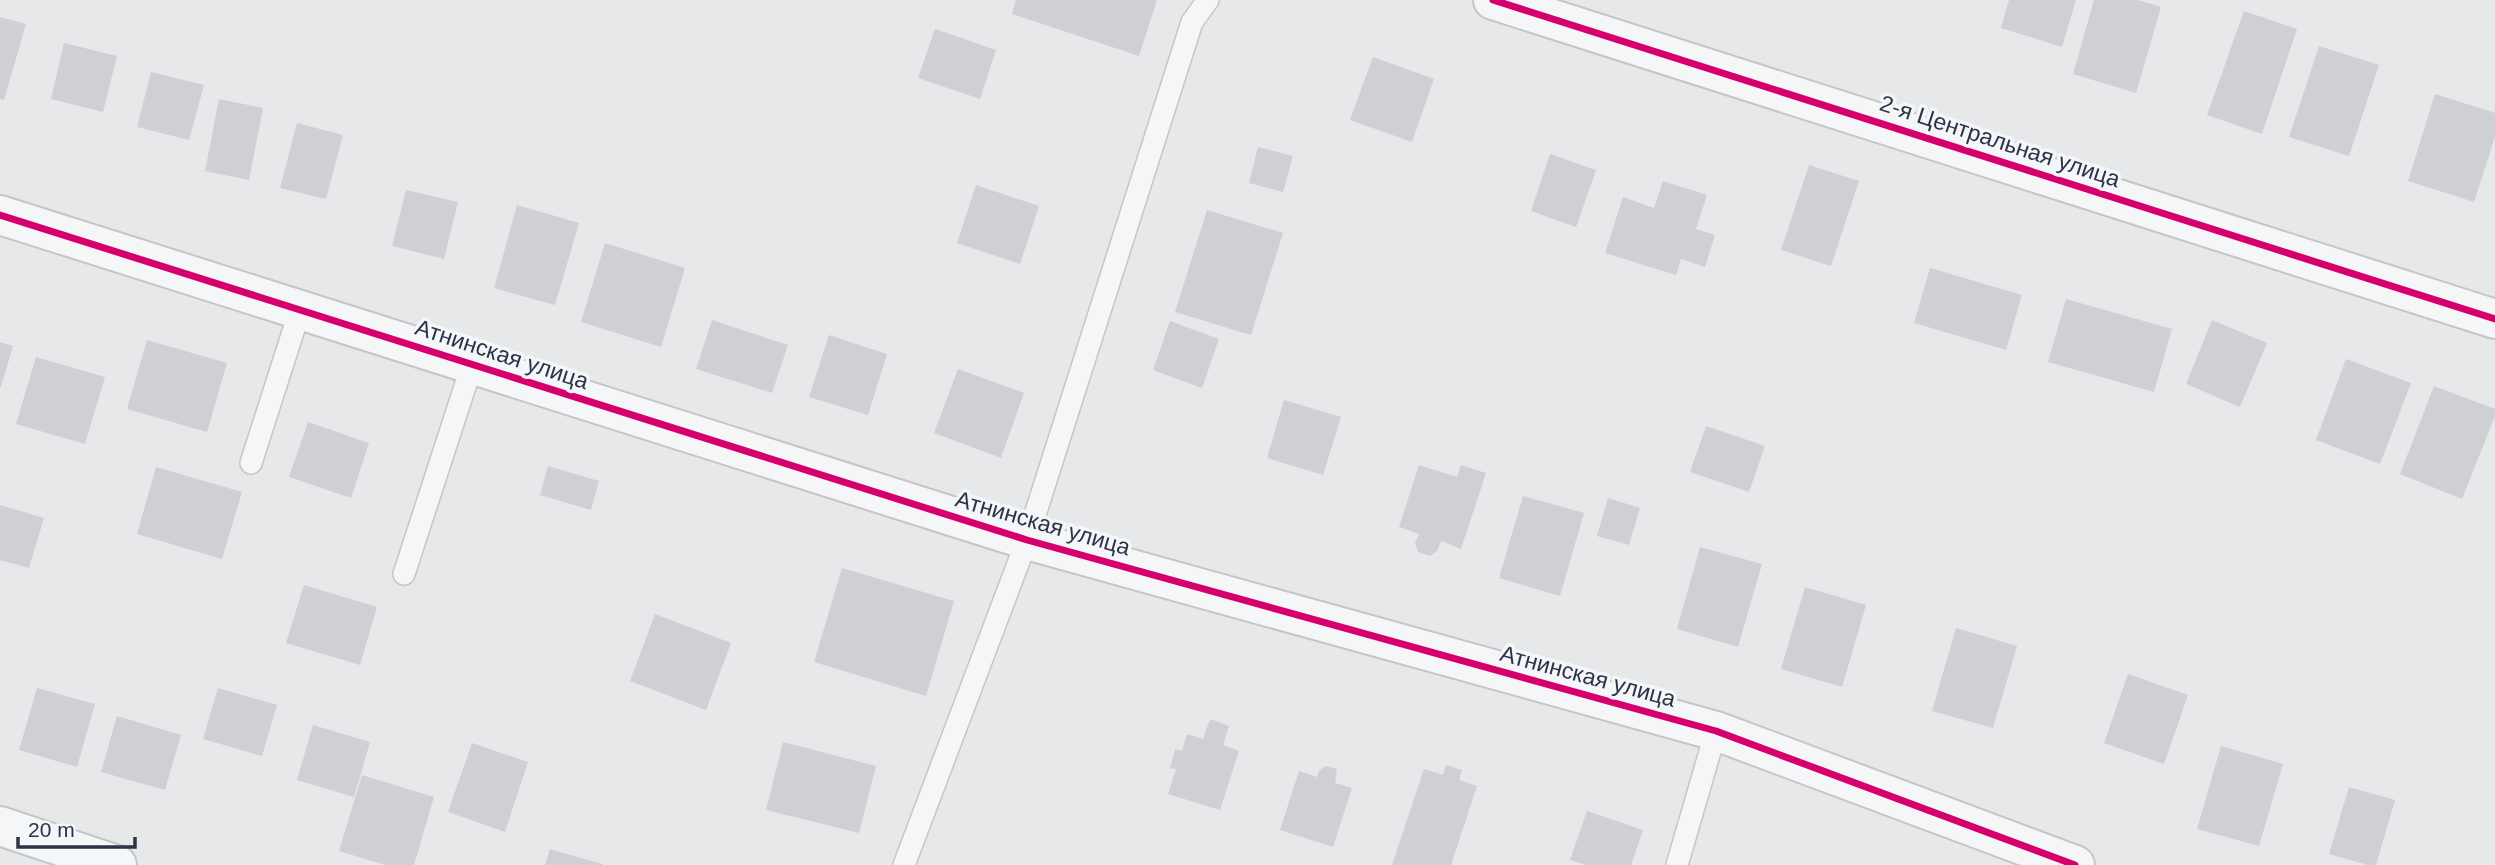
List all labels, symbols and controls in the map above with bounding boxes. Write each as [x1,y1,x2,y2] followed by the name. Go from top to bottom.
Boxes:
[1877,90,2124,192] street label: 2-я Центральная улица
[412,314,592,394] street label: Атнинская улица
[953,486,1134,560] street label: Атнинская улица
[1497,640,1679,712] street label: Атнинская улица
[18,806,135,850] scale bar
[28,818,75,841] text: 20 m

